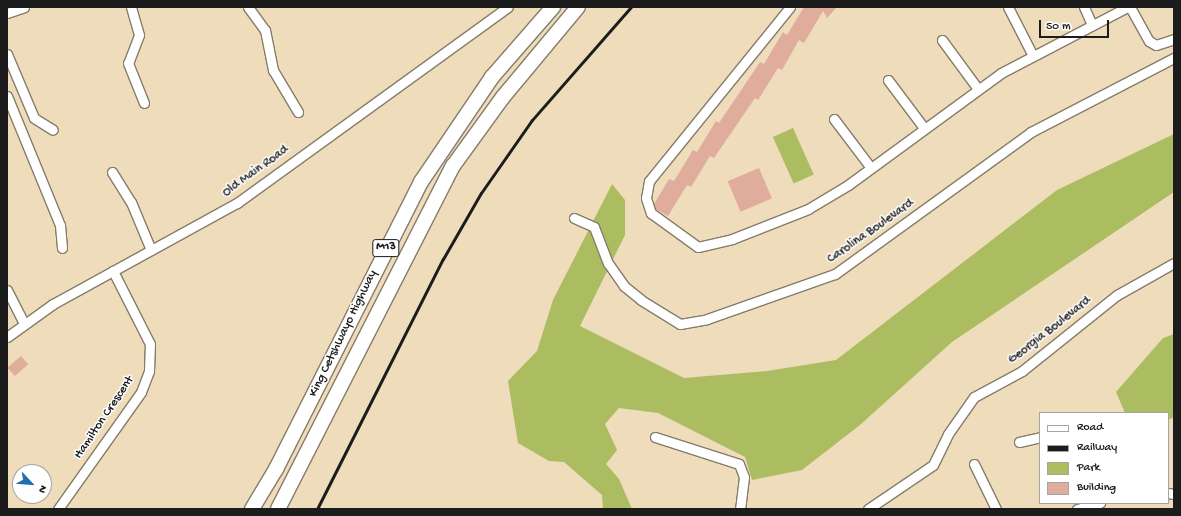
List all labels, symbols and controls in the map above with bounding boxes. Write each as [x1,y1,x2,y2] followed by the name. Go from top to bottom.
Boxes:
[1041,12,1111,38] scale bar
[1046,20,1071,34] text: 50 m
[220,143,292,201] street label: Old Main Road
[825,196,917,268] street label: Carolina Boulevard
[372,238,400,258] road number: M13
[306,268,382,400] street label: King Cetshwayo Highway
[1005,294,1095,368] street label: Georgia Boulevard
[72,374,138,462] street label: Hamilton Crescent
[1039,412,1169,504] legend
[1077,421,1103,435] text: Road
[1077,441,1117,455] text: Railway
[1077,461,1100,475] text: Park
[12,464,52,504] north arrow
[1077,481,1116,495] text: Building
[35,483,49,495] text: N

